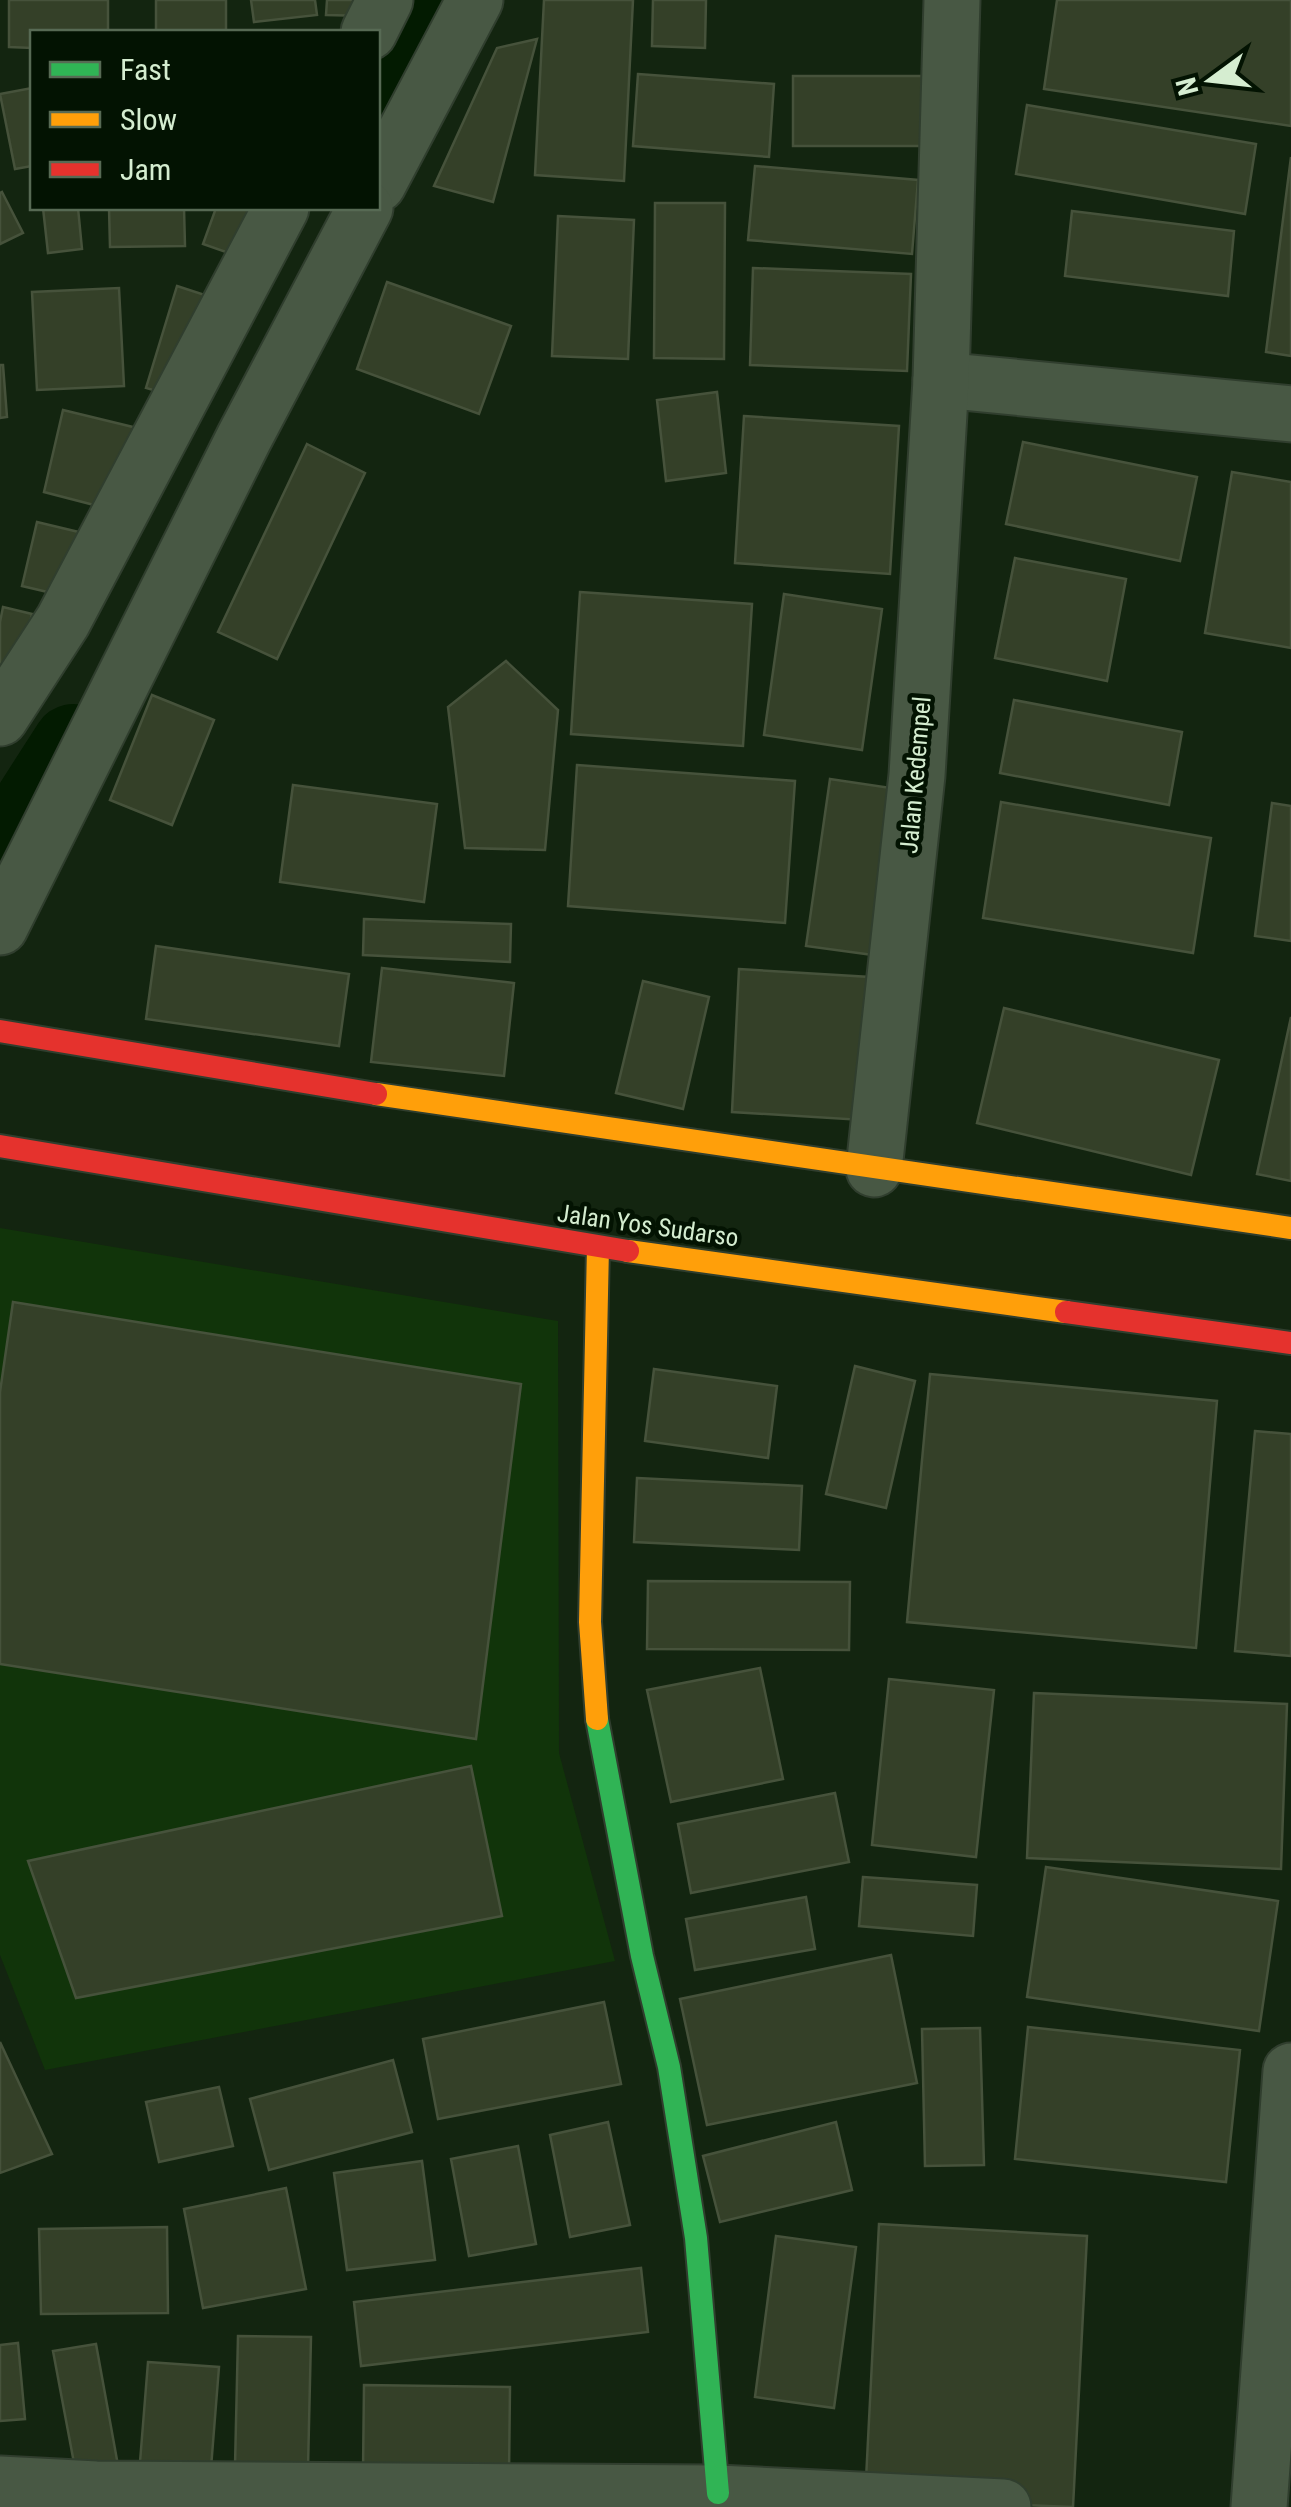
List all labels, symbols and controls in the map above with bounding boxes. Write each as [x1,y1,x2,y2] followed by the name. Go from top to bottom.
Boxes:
[30,30,380,210] legend
[1161,30,1261,130] north arrow
[120,52,171,87] text: Fast
[1169,74,1205,99] text: N
[120,102,177,137] text: Slow
[120,152,171,187] text: Jam
[894,695,937,855] street label: Jalan Kedempel
[555,1198,740,1253] street label: Jalan Yos Sudarso

